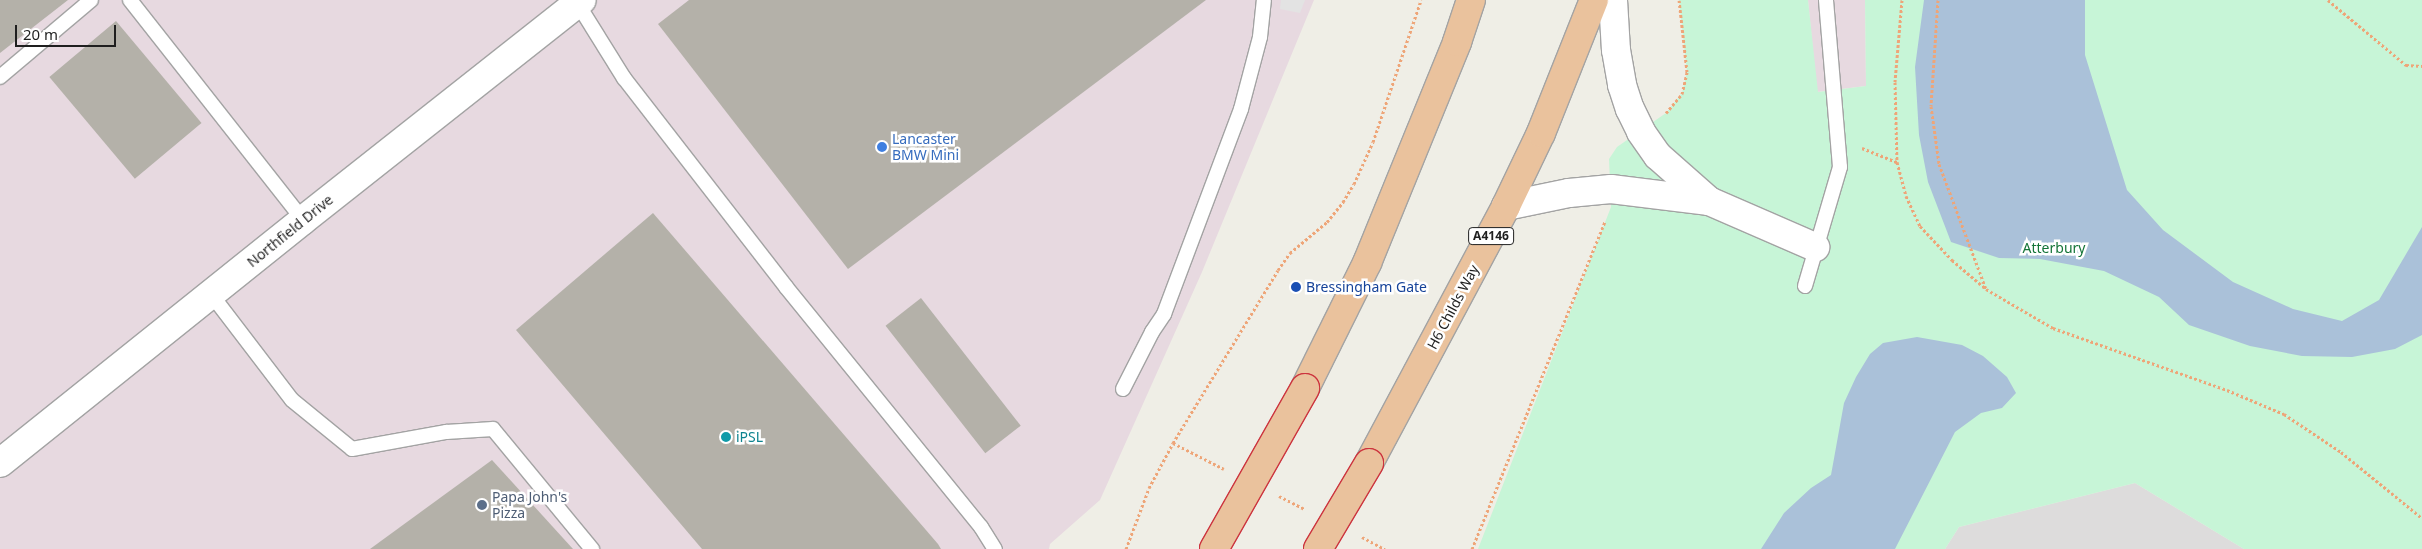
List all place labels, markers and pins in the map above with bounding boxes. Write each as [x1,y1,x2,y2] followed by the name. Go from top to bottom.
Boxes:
[892,131,959,164] place label: Lancaster BMW Mini
[876,141,888,153] marker: Lancaster BMW Mini
[1306,279,1427,295] place label: Bressingham Gate
[1290,281,1302,293] marker: Bressingham Gate
[736,429,763,445] place label: iPSL
[720,431,732,443] marker: iPSL
[492,489,567,522] place label: Papa John's Pizza
[476,499,488,511] marker: Papa John's Pizza

